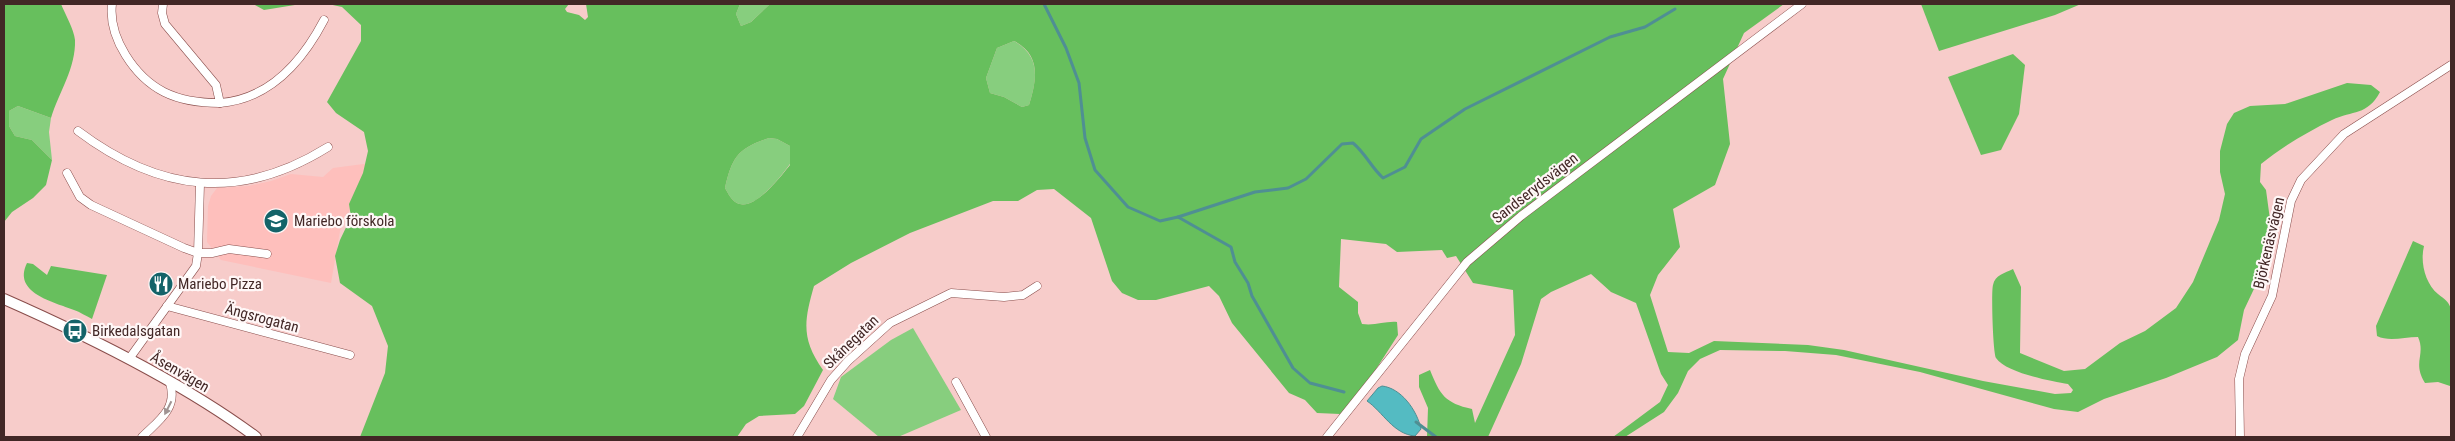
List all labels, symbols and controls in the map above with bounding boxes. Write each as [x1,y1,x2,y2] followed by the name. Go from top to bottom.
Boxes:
[1489,149,1581,227] street label: Sandserydsvägen
[2250,195,2288,291] street label: Björkenäsvägen
[263,208,289,234] school or university icon: Mariebo förskola
[294,212,395,230] place label: Mariebo förskola
[148,271,174,297] restaurant icon: Mariebo Pizza
[178,275,262,293] place label: Mariebo Pizza
[223,300,301,336] street label: Ängsrogatan
[820,311,882,373] street label: Skånegatan
[62,318,88,344] bus stop icon: Birkedalsgatan
[92,322,180,340] place label: Birkedalsgatan
[147,348,213,396] street label: Åsenvägen
[164,401,172,415] one-way arrow

